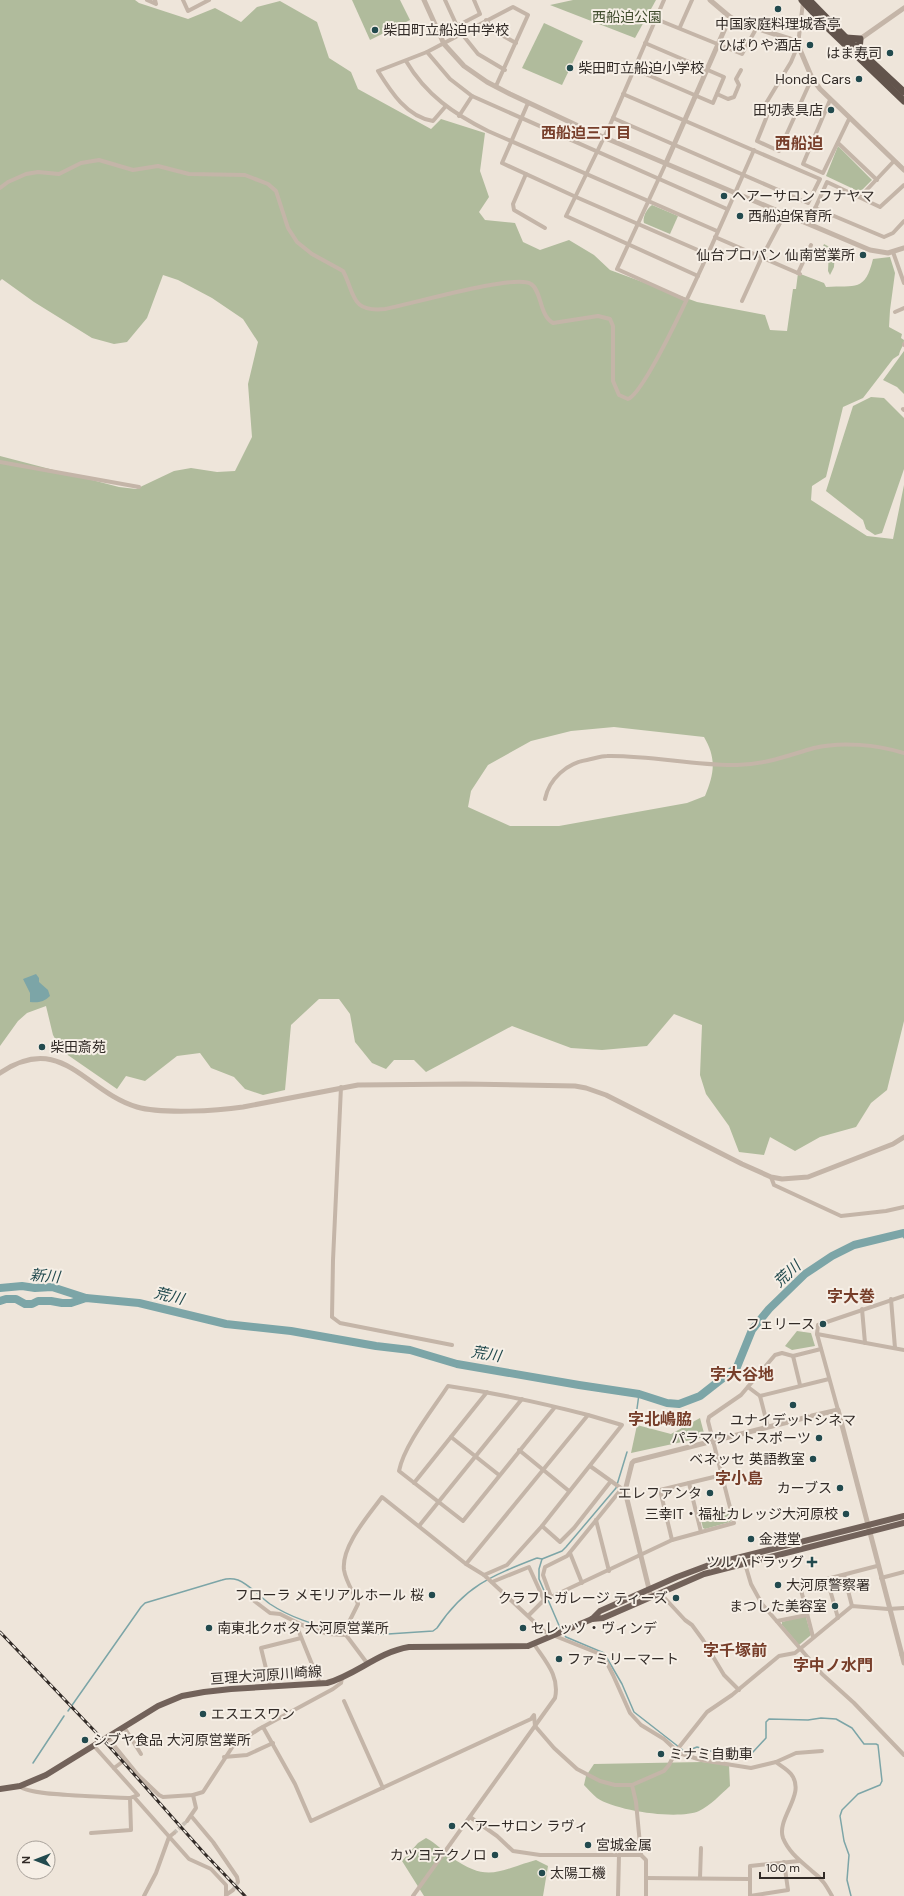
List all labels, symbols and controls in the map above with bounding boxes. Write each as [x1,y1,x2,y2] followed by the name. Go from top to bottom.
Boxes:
[773,4,783,14] marker: 中国家庭料理城香亭
[592,8,662,26] park label: 西船迫公園
[715,15,841,33] place label: 中国家庭料理城香亭
[383,21,509,39] place label: 柴田町立船迫中学校
[370,25,380,35] marker: 柴田町立船迫中学校
[718,36,802,54] place label: ひばりや酒店
[805,40,815,50] marker: ひばりや酒店
[826,44,882,62] place label: はま寿司
[885,48,895,58] marker: はま寿司
[578,59,704,77] place label: 柴田町立船迫小学校
[565,63,575,73] marker: 柴田町立船迫小学校
[775,70,851,88] place label: Honda Cars
[854,74,864,84] marker: Honda Cars
[753,101,823,119] place label: 田切表具店
[826,105,836,115] marker: 田切表具店
[541,123,631,143] district label: 西船迫三丁目
[775,133,823,154] district label: 西船迫
[732,187,875,205] place label: ヘアーサロン フナヤマ
[719,191,729,201] marker: ヘアーサロン フナヤマ
[748,207,832,225] place label: 西船迫保育所
[735,211,745,221] marker: 西船迫保育所
[697,246,855,264] place label: 仙台プロパン 仙南営業所
[858,250,868,260] marker: 仙台プロパン 仙南営業所
[50,1038,106,1056] place label: 柴田斎苑
[37,1042,47,1052] marker: 柴田斎苑
[769,1255,806,1292] water label: 荒川
[29,1265,63,1287] water label: 新川
[152,1283,188,1310] water label: 荒川
[827,1286,875,1307] district label: 字大巻
[746,1315,815,1333] place label: フェリース
[818,1319,828,1329] marker: フェリース
[470,1342,504,1367] water label: 荒川
[710,1364,774,1385] district label: 字大谷地
[788,1400,798,1410] marker: ユナイデットシネマ
[628,1409,692,1430] district label: 字北嶋脇
[730,1411,856,1429] place label: ユナイデットシネマ
[671,1429,811,1447] place label: パラマウントスポーツ
[814,1433,824,1443] marker: パラマウントスポーツ
[689,1450,805,1468] place label: ベネッセ 英語教室
[808,1454,818,1464] marker: ベネッセ 英語教室
[715,1468,763,1489] district label: 字小島
[777,1479,832,1497] place label: カーブス
[835,1483,845,1493] marker: カーブス
[618,1484,702,1502] place label: エレファンタ
[705,1488,715,1498] marker: エレファンタ
[645,1505,838,1523] place label: 三幸IT・福祉カレッジ大河原校
[841,1509,851,1519] marker: 三幸IT・福祉カレッジ大河原校
[759,1530,801,1548] place label: 金港堂
[746,1534,756,1544] marker: 金港堂
[706,1553,804,1571] place label: ツルハドラッグ
[807,1557,817,1567] marker: ツルハドラッグ
[786,1576,870,1594] place label: 大河原警察署
[773,1580,783,1590] marker: 大河原警察署
[235,1586,424,1604] place label: フローラ メモリアルホール 桜
[498,1589,668,1607] place label: クラフトガレージ ティーズ
[427,1590,437,1600] marker: フローラ メモリアルホール 桜
[671,1593,681,1603] marker: クラフトガレージ ティーズ
[729,1597,827,1615] place label: まつした美容室
[830,1601,840,1611] marker: まつした美容室
[217,1619,389,1637] place label: 南東北クボタ 大河原営業所
[531,1619,657,1637] place label: セレッソ・ヴィンデ
[204,1623,214,1633] marker: 南東北クボタ 大河原営業所
[518,1623,528,1633] marker: セレッソ・ヴィンデ
[703,1640,767,1661] district label: 字千塚前
[567,1650,679,1668] place label: ファミリーマート
[554,1654,564,1664] marker: ファミリーマート
[793,1655,873,1676] district label: 字中ノ水門
[210,1662,322,1688] street label: 亘理大河原川崎線
[211,1705,295,1723] place label: エスエスワン
[198,1709,208,1719] marker: エスエスワン
[93,1731,251,1749] place label: シブヤ食品 大河原営業所
[80,1735,90,1745] marker: シブヤ食品 大河原営業所
[669,1745,753,1763] place label: ミナミ自動車
[656,1749,666,1759] marker: ミナミ自動車
[460,1817,589,1835] place label: ヘアーサロン ラヴィ
[447,1821,457,1831] marker: ヘアーサロン ラヴィ
[596,1836,652,1854] place label: 宮城金属
[16,1840,56,1880] north arrow
[583,1840,593,1850] marker: 宮城金属
[390,1846,487,1864] place label: カツヨテクノロ
[490,1850,500,1860] marker: カツヨテクノロ
[760,1854,824,1880] scale bar
[19,1856,33,1864] text: N
[766,1860,800,1876] text: 100 m
[550,1864,606,1882] place label: 太陽工機
[537,1868,547,1878] marker: 太陽工機

